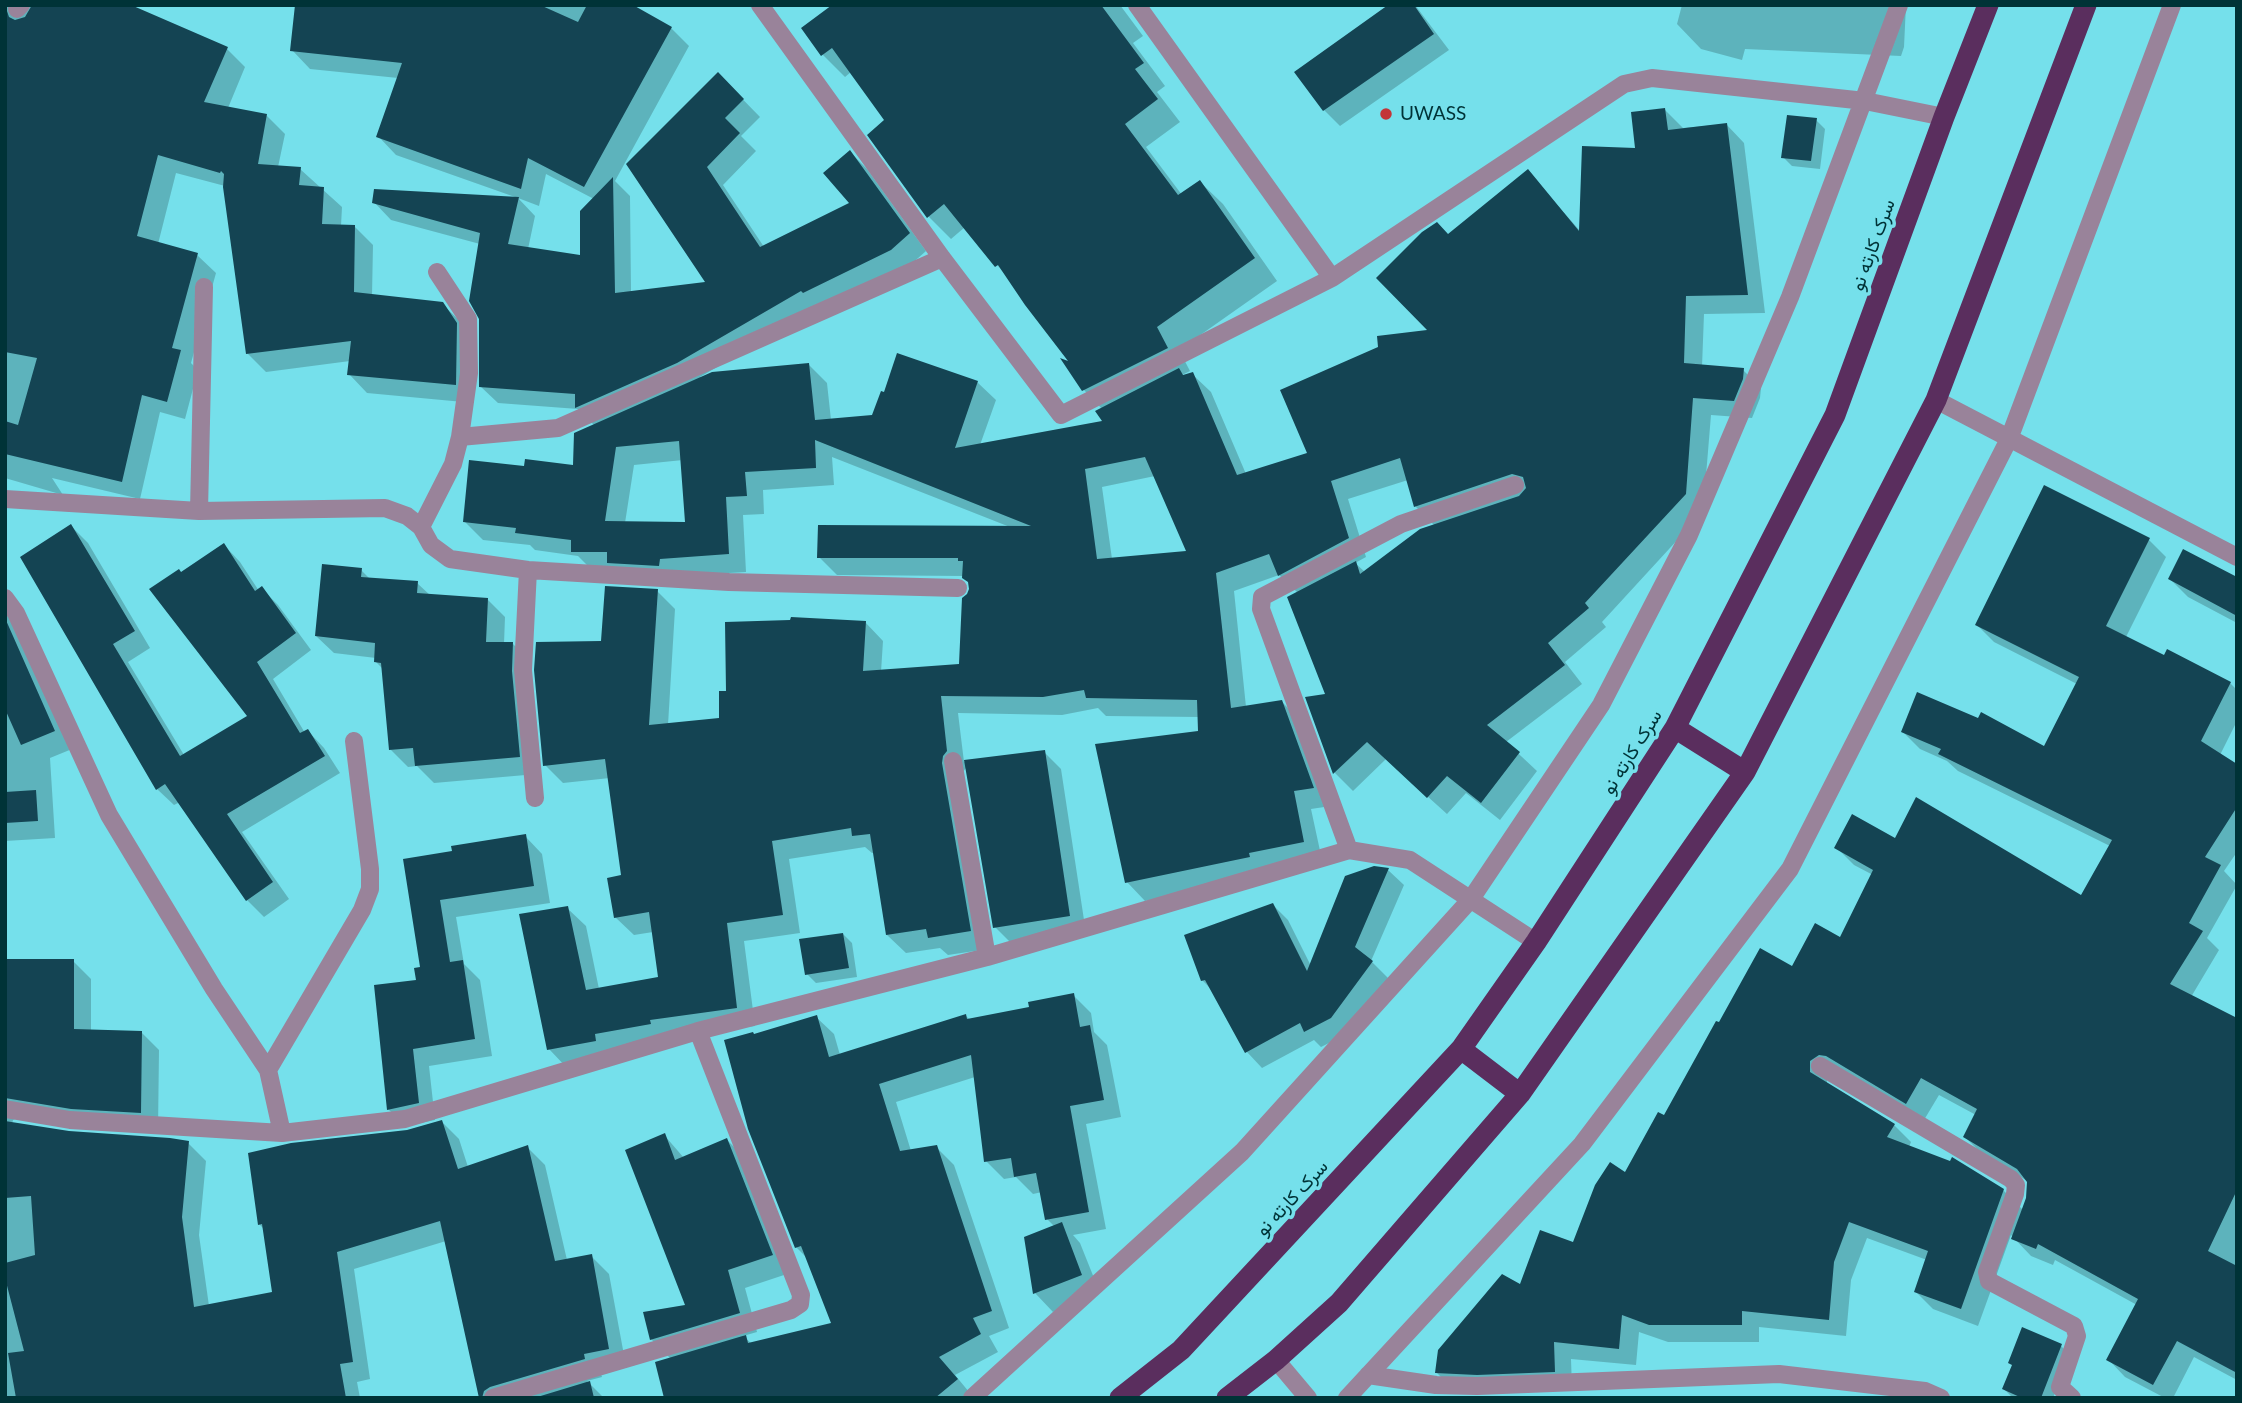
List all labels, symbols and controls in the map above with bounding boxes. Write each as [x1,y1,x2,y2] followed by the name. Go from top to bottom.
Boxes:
[1400,103,1466,125] place label: UWASS
[1378,106,1394,122] marker: UWASS
[1846,196,1900,294] street label: سرک کارته نو
[1597,705,1667,799] street label: سرک کارته نو
[1251,1155,1333,1241] street label: سرک کارته نو

